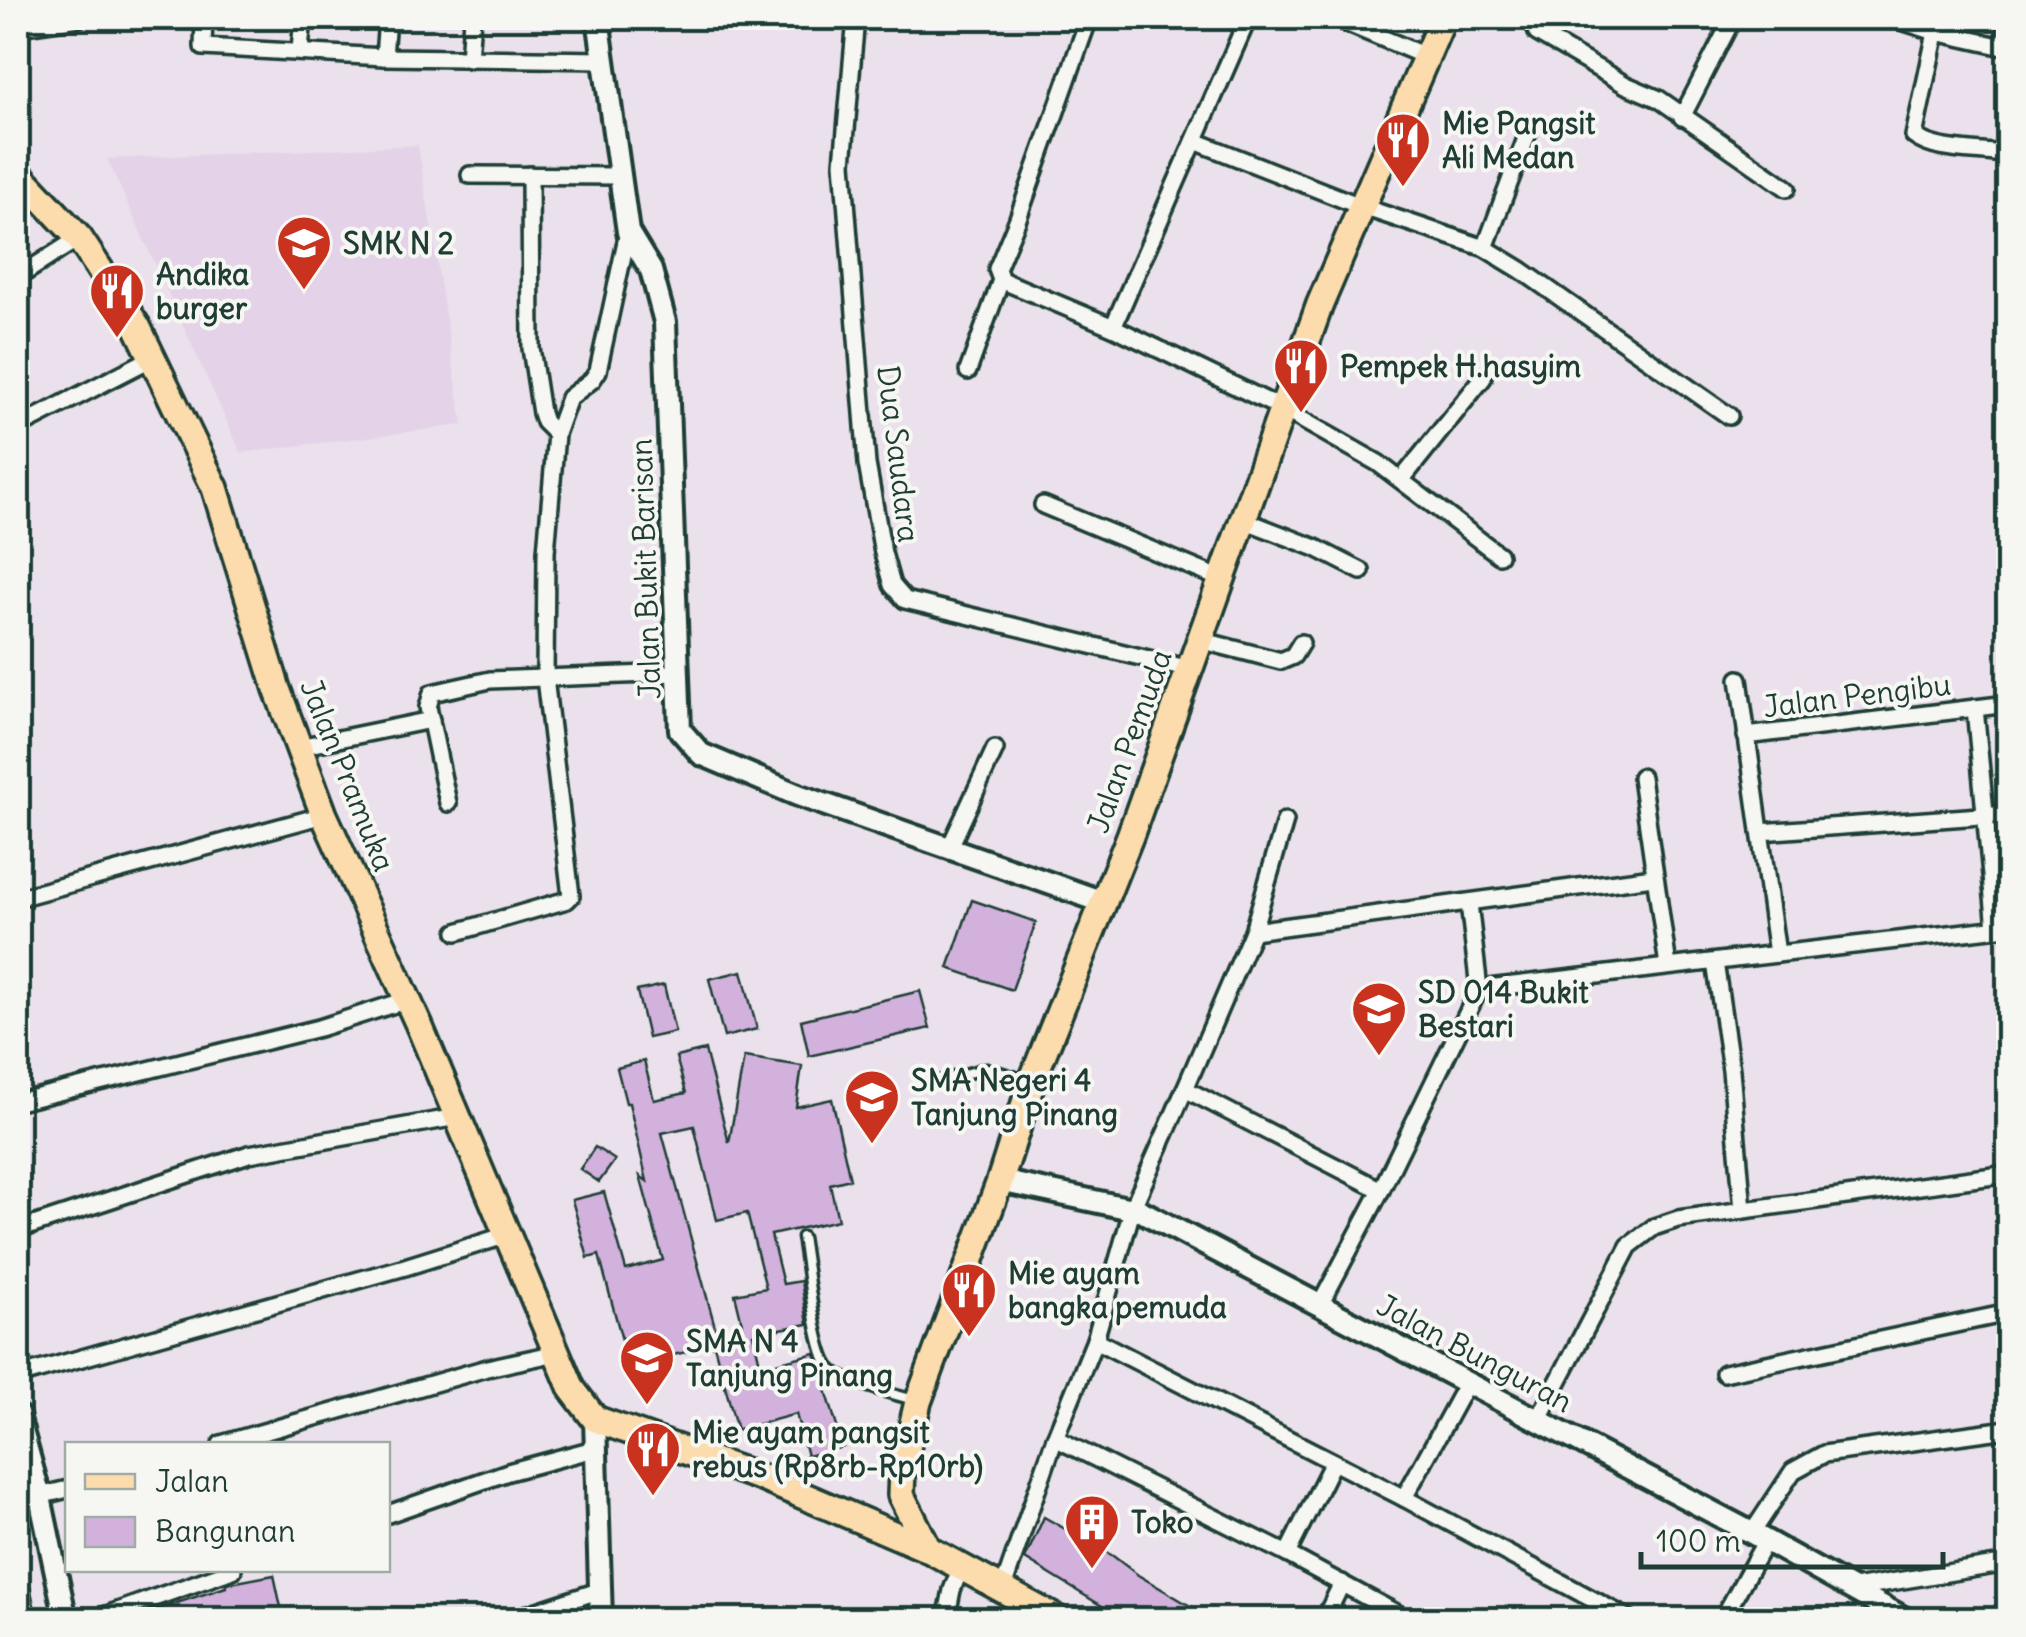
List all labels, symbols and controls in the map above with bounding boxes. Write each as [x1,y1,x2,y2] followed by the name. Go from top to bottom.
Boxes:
[1442,104,1595,176] place label: Mie Pangsit Ali Medan
[1373,110,1433,189] restaurant icon: Mie Pangsit Ali Medan
[274,213,334,292] school or university icon: SMK N 2
[343,224,454,262] place label: SMK N 2
[156,255,249,327] place label: Andika burger
[87,261,147,340] restaurant icon: Andika burger
[1271,336,1331,415] restaurant icon: Pempek H.hasyim
[1340,347,1581,385] place label: Pempek H.hasyim
[869,363,929,545] street label: Dua Saudara
[621,438,669,700] street label: Jalan Bukit Barisan
[1078,644,1180,838] street label: Jalan Pemuda
[1761,665,1953,725] street label: Jalan Pengibu
[292,673,404,877] street label: Jalan Pramuka
[1418,973,1589,1045] place label: SD 014 Bukit Bestari
[1349,979,1409,1058] school or university icon: SD 014 Bukit Bestari
[911,1061,1118,1133] place label: SMA Negeri 4 Tanjung Pinang
[842,1067,902,1146] school or university icon: SMA Negeri 4 Tanjung Pinang
[1008,1254,1227,1326] place label: Mie ayam bangka pemuda
[939,1260,999,1339] restaurant icon: Mie ayam bangka pemuda
[1371,1286,1579,1420] street label: Jalan Bunguran
[686,1322,893,1394] place label: SMA N 4 Tanjung Pinang
[617,1328,677,1407] school or university icon: SMA N 4 Tanjung Pinang
[692,1413,983,1485] place label: Mie ayam pangsit rebus (Rp8rb-Rp10rb)
[623,1419,683,1498] restaurant icon: Mie ayam pangsit rebus (Rp8rb-Rp10rb)
[65,1442,390,1572] legend
[155,1462,229,1500] text: Jalan
[1062,1492,1122,1571] building icon: Toko
[1131,1503,1194,1541] place label: Toko
[1641,1507,1944,1569] scale bar
[155,1512,295,1550] text: Bangunan
[1656,1522,1741,1560] text: 100 m

